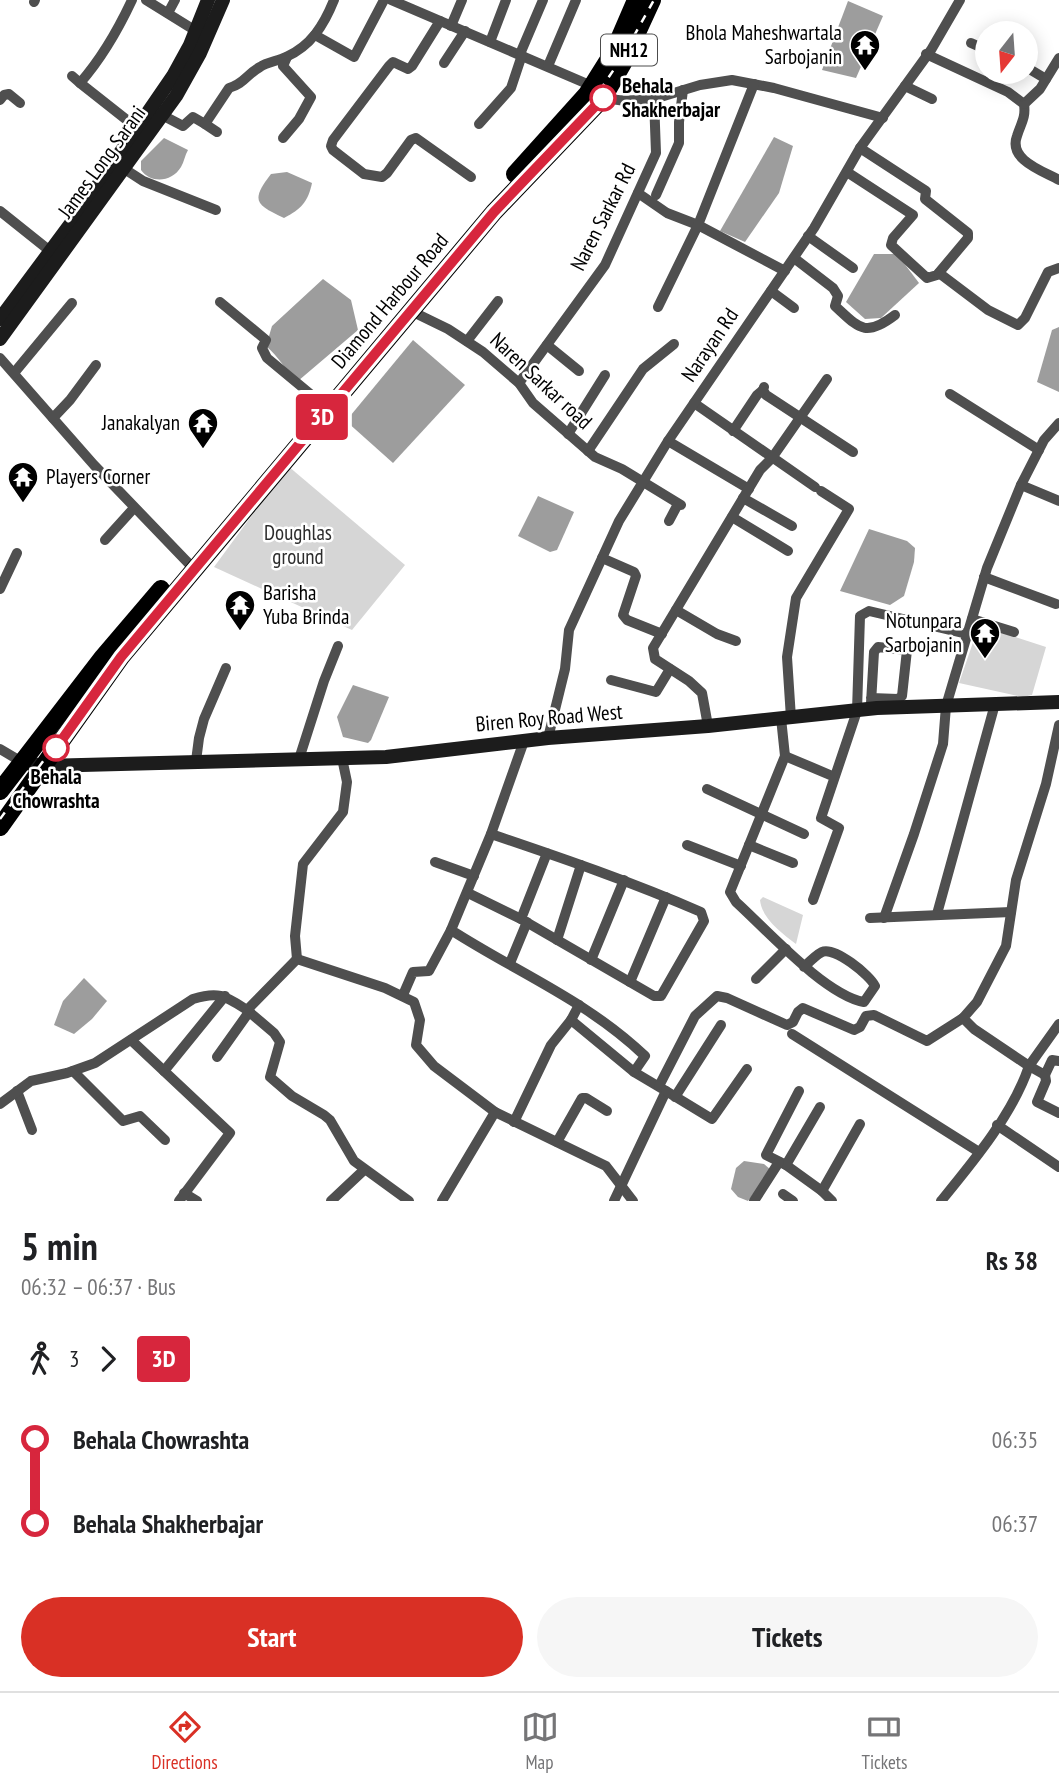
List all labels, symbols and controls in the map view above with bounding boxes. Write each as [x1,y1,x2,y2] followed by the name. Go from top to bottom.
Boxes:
[686,19,842,70] place label: Bhola Maheshwartala Sarbojanin
[975,21,1038,84] north arrow
[975,21,1038,84] map controls
[848,28,882,72] temple icon: Bhola Maheshwartala Sarbojanin
[601,34,657,66] road number: NH12
[622,72,721,123] place label: Behala Shakherbajar
[590,85,616,111] marker: Behala Shakherbajar
[51,100,151,224] street label: James Long Sarani
[564,159,641,275] street label: Naren Sarkar Rd
[325,228,454,374] street label: Diamond Harbour Road
[675,303,744,387] street label: Narayan Rd
[485,326,598,435] street label: Naren Sarkar road
[290,394,354,440] line badge: 3D
[310,401,334,432] text: 3D
[186,406,220,450] temple icon: Janakalyan
[101,409,180,436] place label: Janakalyan
[6,460,40,504] temple icon: Players Corner
[46,463,150,490] place label: Players Corner
[264,519,332,570] park label: Doughlas ground
[263,579,349,630] place label: Barisha Yuba Brinda
[223,588,257,632] temple icon: Barisha Yuba Brinda
[885,607,962,658] place label: Notunpara Sarbojanin
[968,616,1002,660] temple icon: Notunpara Sarbojanin
[474,698,624,737] street label: Biren Roy Road West
[43,735,69,761] marker: Behala Chowrashta
[12,763,100,814] place label: Behala Chowrashta
[21,1221,98,1270] text: 5 min
[986,1244,1038,1277] text: Rs 38
[21,1272,176,1301] text: 06:32 – 06:37 · Bus
[21,1340,59,1378] icon: walk
[89,1340,127,1378] icon: forward
[151,1343,176,1374] text: 3D
[69,1344,79,1373] text: 3
[73,1423,249,1456] text: Behala Chowrashta
[992,1425,1038,1454] text: 06:35
[73,1507,263,1540] text: Behala Shakherbajar
[992,1509,1038,1538] text: 06:37
[21,1597,523,1677] button: Start
[537,1597,1038,1677] button: Tickets
[151,1708,218,1774] tab: Directions
[521,1708,559,1774] tab: Map
[861,1708,908,1774] tab: Tickets

